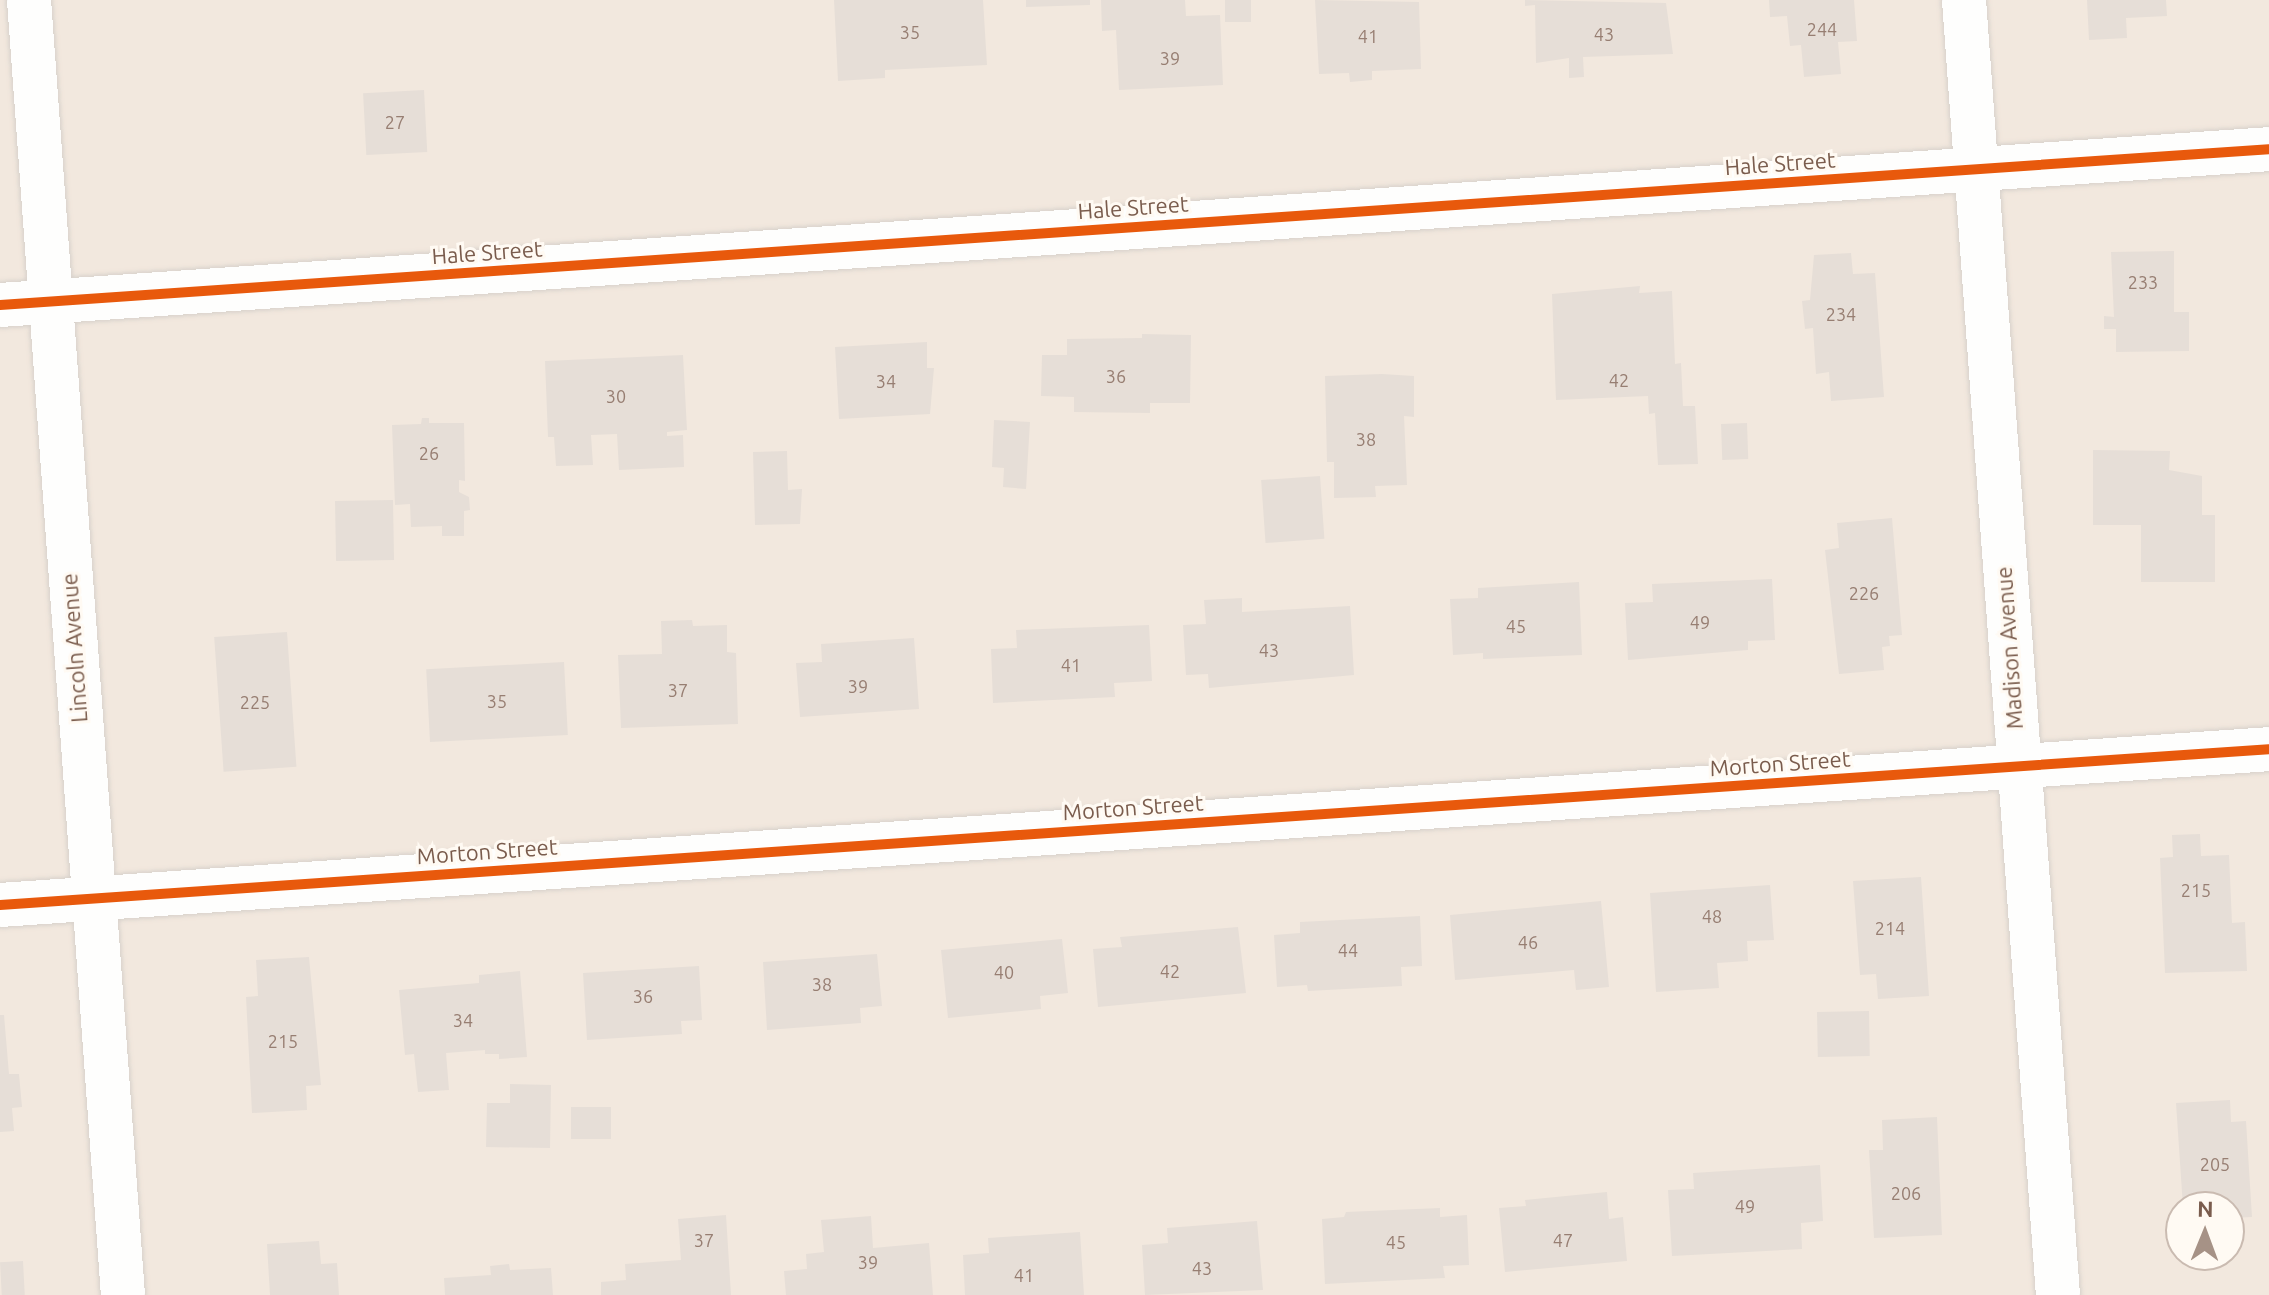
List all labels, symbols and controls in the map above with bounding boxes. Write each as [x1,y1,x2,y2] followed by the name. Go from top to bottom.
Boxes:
[1807,18,1837,40] house number: 244
[900,21,920,43] house number: 35
[1594,23,1614,45] house number: 43
[1358,25,1378,47] house number: 41
[1160,47,1180,69] house number: 39
[385,111,405,133] house number: 27
[1724,146,1836,180] street label: Hale Street
[1077,190,1189,224] street label: Hale Street
[431,235,543,269] street label: Hale Street
[2128,271,2158,293] house number: 233
[1826,303,1856,325] house number: 234
[1106,365,1126,387] house number: 36
[1609,369,1629,391] house number: 42
[876,370,896,392] house number: 34
[606,385,626,407] house number: 30
[1356,428,1376,450] house number: 38
[419,442,439,464] house number: 26
[1990,566,2028,730] street label: Madison Avenue
[56,572,92,724] street label: Lincoln Avenue
[1849,582,1879,604] house number: 226
[1690,611,1710,633] house number: 49
[1506,615,1526,637] house number: 45
[1259,639,1279,661] house number: 43
[1061,654,1081,676] house number: 41
[848,675,868,697] house number: 39
[668,679,688,701] house number: 37
[487,690,507,712] house number: 35
[240,691,270,713] house number: 225
[1709,745,1851,781] street label: Morton Street
[1062,789,1204,825] street label: Morton Street
[416,833,558,869] street label: Morton Street
[2181,879,2211,901] house number: 215
[1702,905,1722,927] house number: 48
[1875,917,1905,939] house number: 214
[1518,931,1538,953] house number: 46
[1338,939,1358,961] house number: 44
[1160,960,1180,982] house number: 42
[994,961,1014,983] house number: 40
[812,973,832,995] house number: 38
[633,985,653,1007] house number: 36
[453,1009,473,1031] house number: 34
[268,1030,298,1052] house number: 215
[2200,1153,2230,1175] house number: 205
[1891,1182,1921,1204] house number: 206
[2165,1191,2245,1271] north arrow
[1735,1195,1755,1217] house number: 49
[2197,1196,2214,1221] text: N
[694,1229,714,1251] house number: 37
[1553,1229,1573,1251] house number: 47
[1386,1231,1406,1253] house number: 45
[858,1251,878,1273] house number: 39
[1192,1257,1212,1279] house number: 43
[1014,1264,1034,1286] house number: 41

